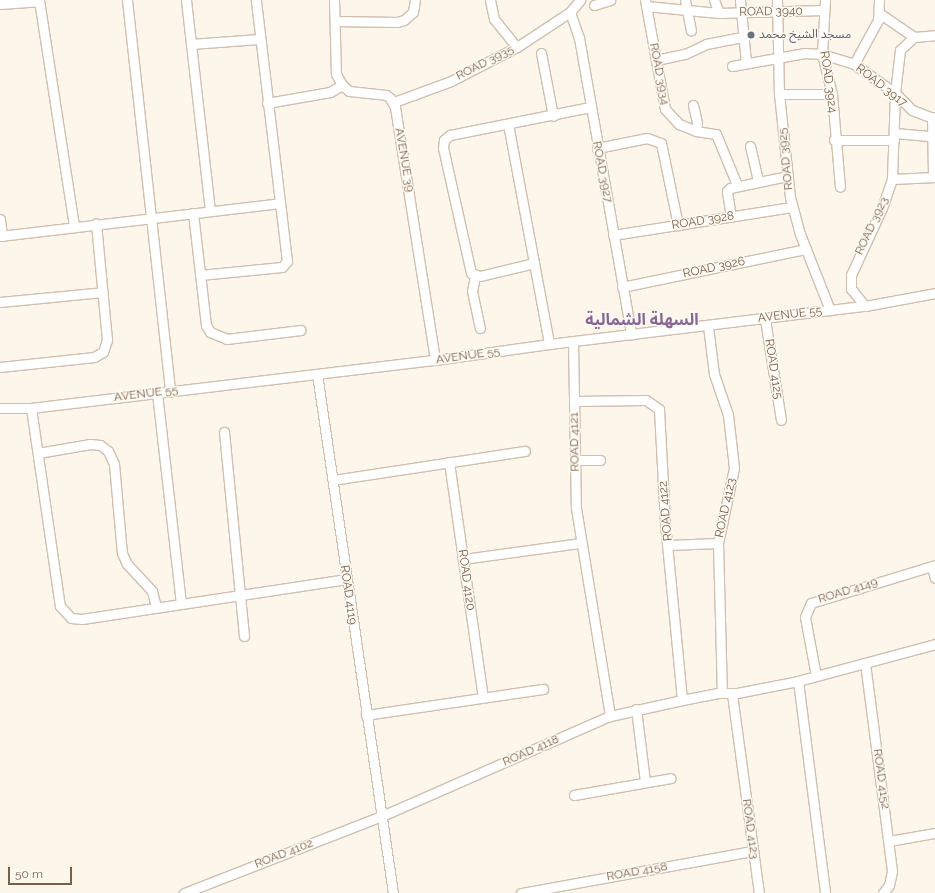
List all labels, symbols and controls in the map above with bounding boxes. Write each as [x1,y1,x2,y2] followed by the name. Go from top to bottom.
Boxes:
[739,4,803,20] street label: ROAD 3940
[759,28,851,42] place label: مسجد الشيخ محمد
[746,30,756,40] marker: مسجد الشيخ محمد
[454,42,516,84] street label: ROAD 3935
[646,42,672,106] street label: ROAD 3934
[817,50,839,114] street label: ROAD 3924
[852,61,910,111] street label: ROAD 3917
[391,127,417,193] street label: AVENUE 39
[776,127,796,191] street label: ROAD 3925
[589,140,615,204] street label: ROAD 3927
[852,195,892,257] street label: ROAD 3923
[671,209,735,233] street label: ROAD 3928
[682,254,746,282] street label: ROAD 3926
[757,304,823,326] street label: AVENUE 55
[585,310,699,330] district label: السهلة الشمالية
[761,338,785,400] street label: ROAD 4125
[435,344,501,368] street label: AVENUE 55
[113,383,179,405] street label: AVENUE 55
[567,412,583,472] street label: ROAD 4121
[713,477,739,539] street label: ROAD 4123
[656,480,676,542] street label: ROAD 4122
[455,549,477,611] street label: ROAD 4120
[337,564,359,626] street label: ROAD 4119
[816,575,880,607] street label: ROAD 4149
[501,732,561,770] street label: ROAD 4118
[870,748,892,810] street label: ROAD 4152
[739,798,761,860] street label: ROAD 4123
[253,836,315,872] street label: ROAD 4102
[10,859,74,885] scale bar
[605,860,669,884] street label: ROAD 4158
[15,867,43,881] text: 50 m

